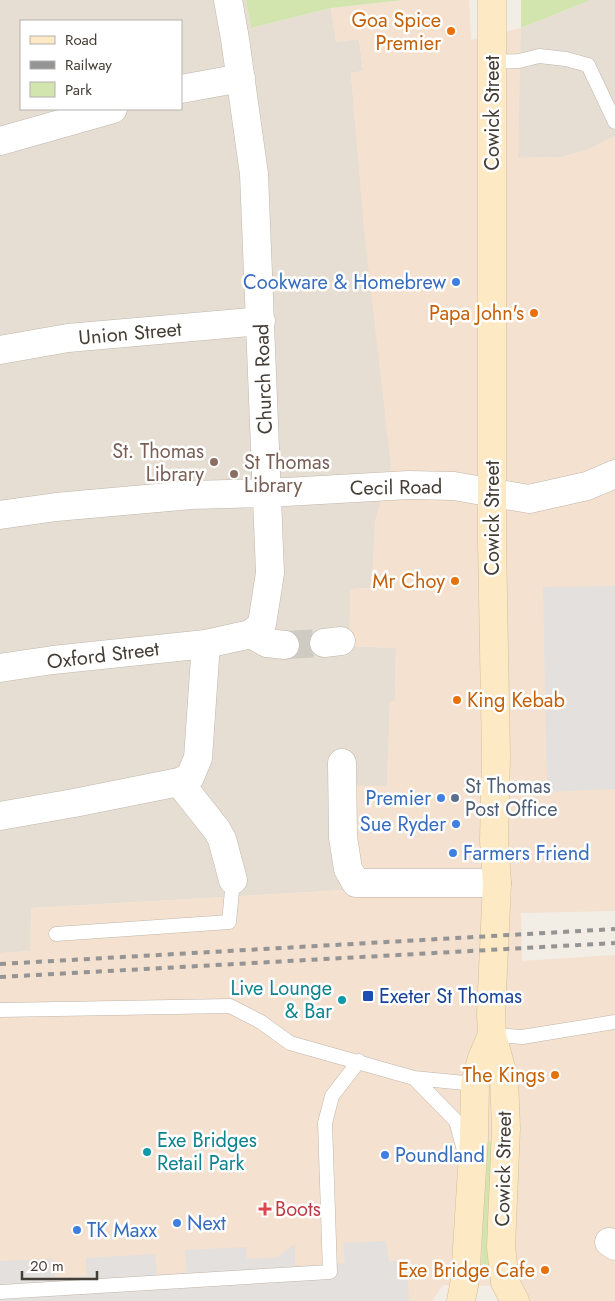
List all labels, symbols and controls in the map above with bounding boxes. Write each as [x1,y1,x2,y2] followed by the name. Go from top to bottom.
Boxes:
[352,6,441,58] place label: Goa Spice Premier
[20,20,182,110] legend
[445,25,457,37] marker: Goa Spice Premier
[65,29,97,51] text: Road
[65,54,112,76] text: Railway
[478,55,507,171] street label: Cowick Street
[65,79,92,101] text: Park
[243,268,446,297] place label: Cookware & Homebrew
[450,276,462,288] marker: Cookware & Homebrew
[429,299,524,328] place label: Papa John's
[528,307,540,319] marker: Papa John's
[77,315,183,352] street label: Union Street
[247,323,280,435] street label: Church Road
[112,437,204,489] place label: St. Thomas Library
[244,448,330,500] place label: St Thomas Library
[208,456,220,468] marker: St. Thomas Library
[478,460,507,576] street label: Cowick Street
[228,468,240,480] marker: St Thomas Library
[350,472,443,503] street label: Cecil Road
[372,567,445,596] place label: Mr Choy
[449,575,461,587] marker: Mr Choy
[45,634,161,677] street label: Oxford Street
[467,686,565,715] place label: King Kebab
[451,694,463,706] marker: King Kebab
[465,772,557,824] place label: St Thomas Post Office
[366,784,431,813] place label: Premier
[435,792,447,804] marker: Premier
[449,792,461,804] marker: St Thomas Post Office
[360,810,446,839] place label: Sue Ryder
[450,818,462,830] marker: Sue Ryder
[463,839,590,868] place label: Farmers Friend
[447,847,459,859] marker: Farmers Friend
[230,974,332,1026] place label: Live Lounge & Bar
[379,982,522,1011] place label: Exeter St Thomas
[361,989,375,1003] marker: Exeter St Thomas
[336,994,348,1006] marker: Live Lounge & Bar
[462,1061,545,1090] place label: The Kings
[549,1069,561,1081] marker: The Kings
[488,1111,519,1227] street label: Cowick Street
[157,1126,257,1178] place label: Exe Bridges Retail Park
[395,1141,485,1170] place label: Poundland
[141,1146,153,1158] marker: Exe Bridges Retail Park
[379,1149,391,1161] marker: Poundland
[275,1195,321,1224] place label: Boots
[259,1203,271,1215] marker: Boots
[187,1209,226,1238] place label: Next
[87,1216,157,1245] place label: TK Maxx
[171,1217,183,1229] marker: Next
[71,1224,83,1236] marker: TK Maxx
[22,1248,98,1280] scale bar
[30,1255,64,1277] text: 20 m
[398,1256,535,1285] place label: Exe Bridge Cafe
[539,1264,551,1276] marker: Exe Bridge Cafe

